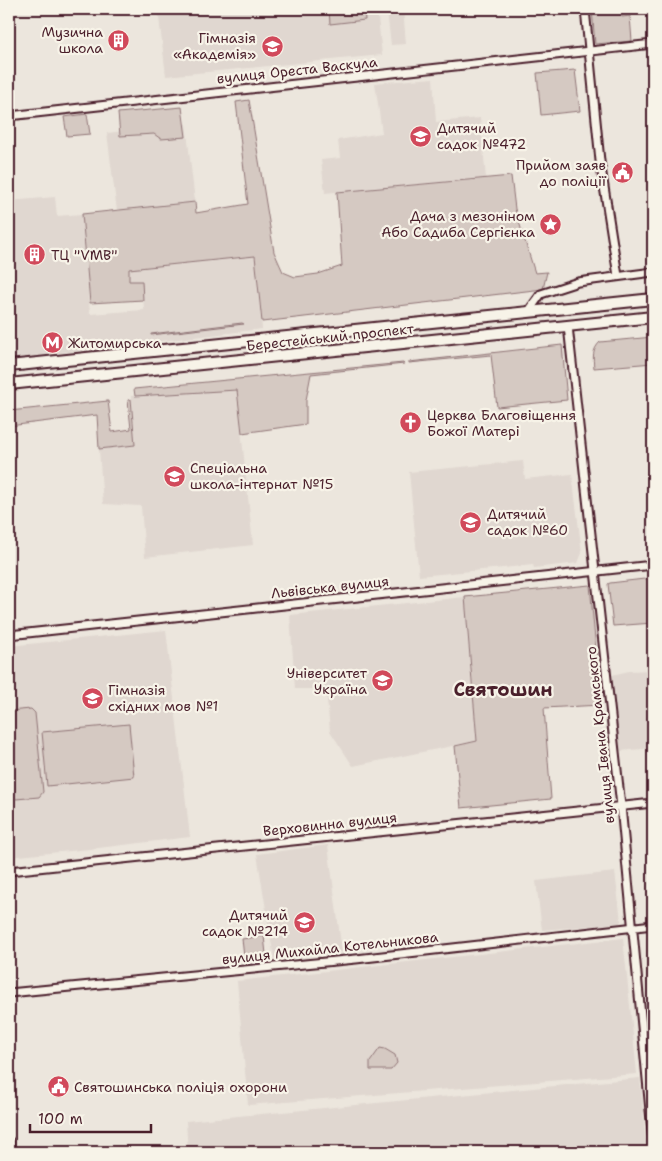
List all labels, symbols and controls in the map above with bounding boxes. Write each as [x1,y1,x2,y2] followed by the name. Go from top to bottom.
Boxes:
[41,23,103,57] place label: Музична школа
[107,28,131,52] building icon: Музична школа
[173,29,256,63] place label: Гімназія «Академія»
[260,34,284,58] school or university icon: Гімназія «Академія»
[216,53,379,87] street label: вулиця Ореста Васкула
[437,119,526,153] place label: Дитячий садок №472
[409,124,433,148] school or university icon: Дитячий садок №472
[516,156,607,190] place label: Прийом заяв до поліції
[610,161,634,185] public building icon: Прийом заяв до поліції
[381,207,535,241] place label: Дача з мезоніном Або Садиба Сергієнка
[539,212,563,236] place icon: Дача з мезоніном Або Садиба Сергієнка
[23,243,47,267] building icon: ТЦ "VMB"
[51,246,117,264] place label: ТЦ "VMB"
[245,319,416,355] street label: Берестейський проспект
[40,331,64,355] metro station icon: Житомирська
[68,334,162,352] place label: Житомирська
[427,406,576,440] place label: Церква Благовіщення Божої Матері
[399,411,423,435] church icon: Церква Благовіщення Божої Матері
[190,459,333,493] place label: Спеціальна школа-інтернат №15
[162,464,186,488] school or university icon: Спеціальна школа-інтернат №15
[487,505,568,539] place label: Дитячий садок №60
[459,510,483,534] school or university icon: Дитячий садок №60
[270,572,390,602] street label: Львівська вулиця
[582,645,618,825] street label: вулиця Івана Крамського
[287,664,368,698] place label: Університет Україна
[371,669,395,693] school or university icon: Університет Україна
[453,677,553,702] district label: Святошин
[108,681,218,715] place label: Гімназія східних мов №1
[80,686,104,710] school or university icon: Гімназія східних мов №1
[262,808,398,840] street label: Верховинна вулиця
[202,906,288,940] place label: Дитячий садок №214
[292,911,316,935] school or university icon: Дитячий садок №214
[221,928,439,968] street label: вулиця Михайла Котельникова
[46,1075,70,1099] public building icon: Святошинська поліція охорони
[74,1078,287,1096] place label: Святошинська поліція охорони
[30,1101,151,1133] scale bar
[38,1109,83,1129] text: 100 m

